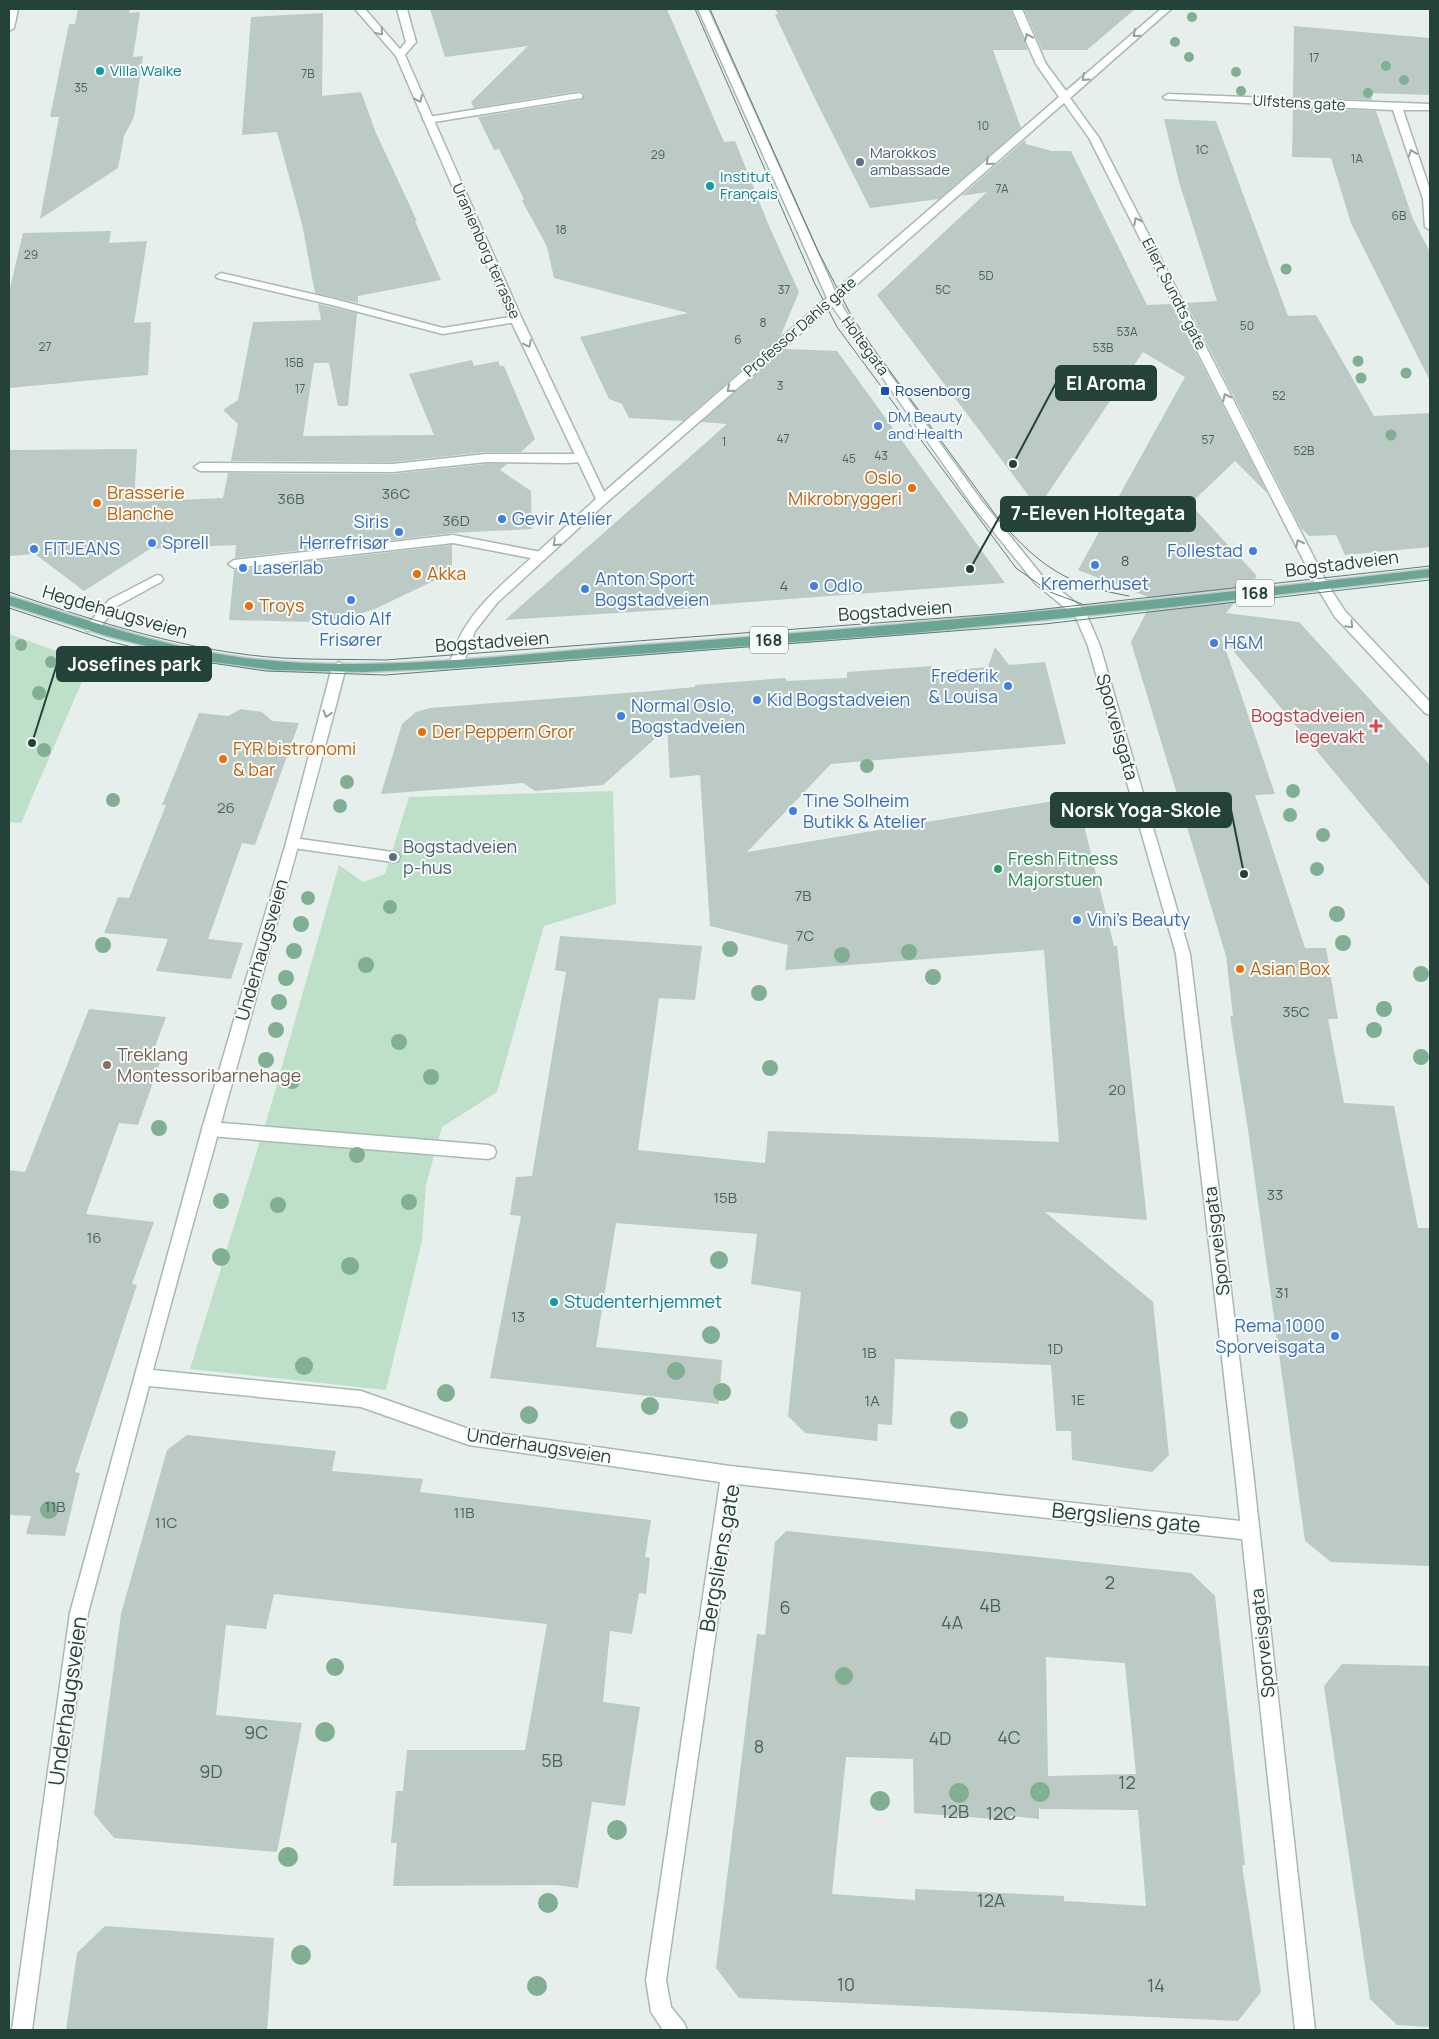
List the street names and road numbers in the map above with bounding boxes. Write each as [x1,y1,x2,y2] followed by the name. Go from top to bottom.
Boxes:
[1252,90,1346,115] street label: Ulfstens gate
[447,180,526,322] street label: Uranienborg terrasse
[1137,234,1212,354] street label: Eilert Sundts gate
[739,272,861,382] street label: Professor Dahls gate
[837,312,894,380] street label: Holtegata
[1284,544,1400,582] street label: Bogstadveien
[40,579,191,643] street label: Hegdehaugsveien
[1236,580,1274,606] road number: 168
[837,594,953,626] street label: Bogstadveien
[434,625,550,657] street label: Bogstadveien
[750,626,788,654] road number: 168
[1091,671,1145,783] street label: Sporveisgata
[229,876,293,1023] street label: Underhaugsveien
[1197,1185,1235,1297] street label: Sporveisgata
[465,1422,613,1468] street label: Underhaugsveien
[692,1482,746,1634] street label: Bergsliens gate
[1050,1495,1202,1539] street label: Bergsliens gate
[1244,1587,1280,1699] street label: Sporveisgata
[41,1614,93,1787] street label: Underhaugsveien

